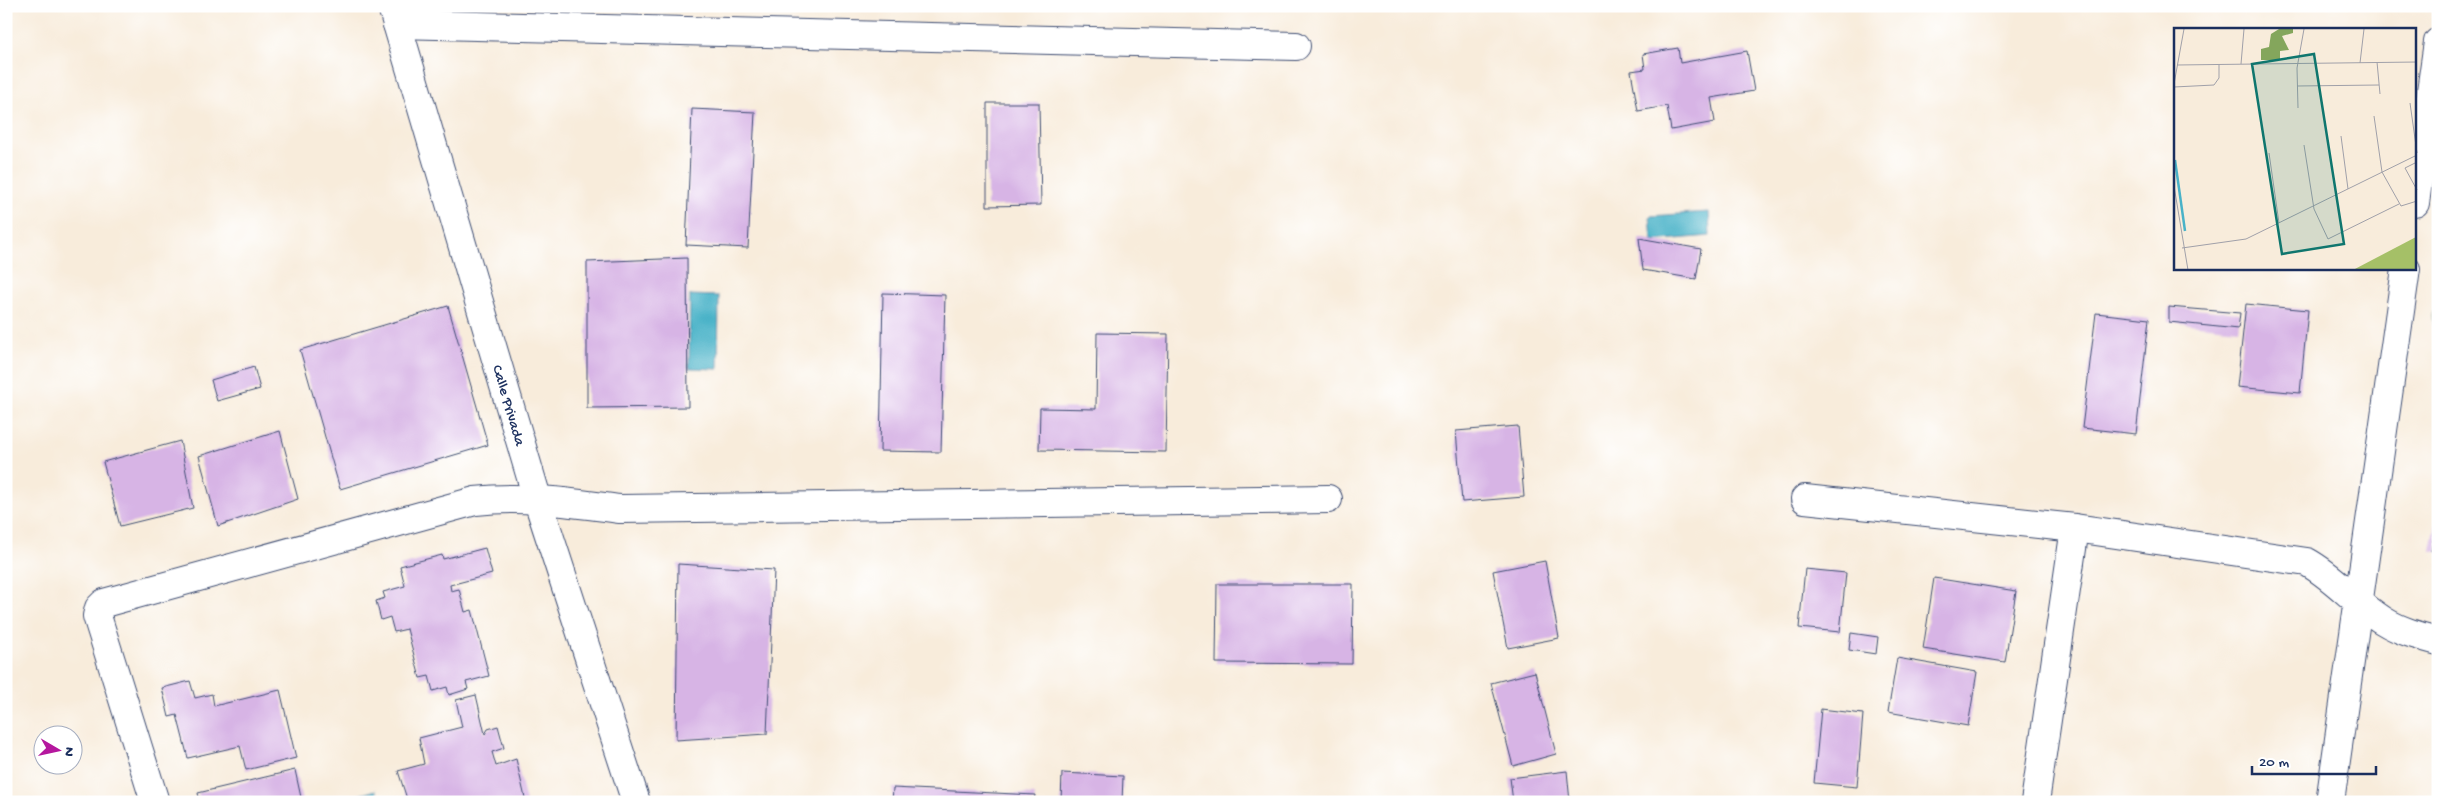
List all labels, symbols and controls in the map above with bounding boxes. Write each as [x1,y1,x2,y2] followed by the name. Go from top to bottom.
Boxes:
[2174,28,2416,270] inset map
[487,363,528,449] street label: Calle Privada
[32,726,82,776] north arrow
[2252,743,2375,775] scale bar
[59,746,77,757] text: N
[2259,754,2289,772] text: 20 m

